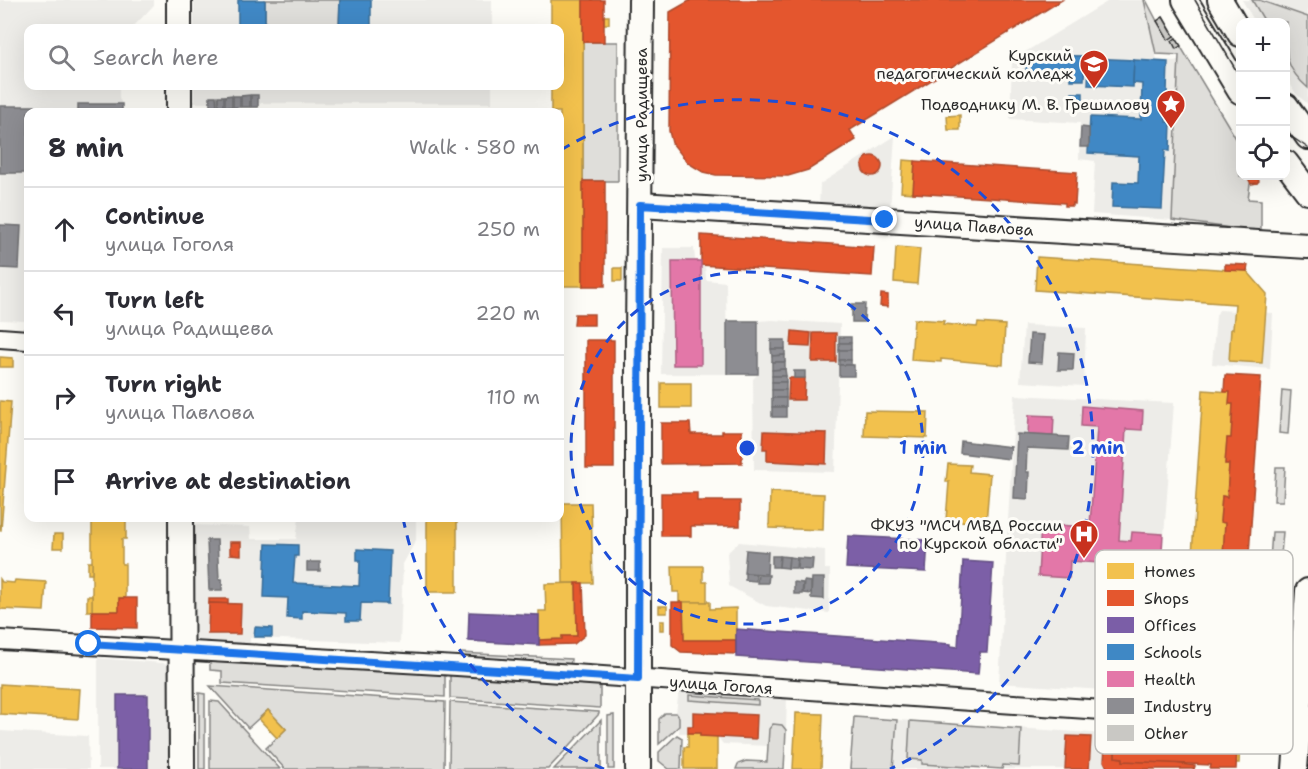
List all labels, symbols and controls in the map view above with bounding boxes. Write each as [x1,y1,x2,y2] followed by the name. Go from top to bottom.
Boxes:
[1236,18,1290,180] map controls
[1236,18,1290,72] button: +
[24,24,564,90] search box
[45,41,78,74] icon: search
[93,43,219,72] text: Search here
[877,45,1073,84] place label: Курский педагогический колледж
[631,48,652,182] street label: улица Радищева
[1078,48,1110,90] school or university icon: Курский педагогический колледж
[1236,72,1290,126] button: −
[1155,88,1187,130] place icon: Подводнику М. В. Грешилову
[921,94,1150,115] place label: Подводнику М. В. Грешилову
[1236,126,1290,180] button: locate
[48,130,124,165] text: 8 min
[409,134,540,160] text: Walk · 580 m
[105,202,205,231] text: Continue
[871,206,897,232] route end
[914,211,1034,241] street label: улица Павлова
[48,213,81,246] icon: ahead
[476,216,540,242] text: 250 m
[105,231,234,257] text: улица Гоголя
[105,286,204,315] text: Turn left
[48,297,81,330] icon: left
[476,300,540,326] text: 220 m
[105,315,273,341] text: улица Радищева
[105,370,222,399] text: Turn right
[48,381,81,414] icon: right
[486,384,540,410] text: 110 m
[105,399,254,425] text: улица Павлова
[899,436,947,460] text: 1 min
[1072,436,1124,460] text: 2 min
[737,438,757,458] centre of rings
[48,465,81,498] icon: arrive
[105,467,351,496] text: Arrive at destination
[871,515,1063,554] place label: ФКУЗ "МСЧ МВД России по Курской области"
[1068,518,1100,560] hospital icon: ФКУЗ "МСЧ МВД России по Курской области"
[1095,550,1293,754] legend
[1144,561,1196,582] text: Homes
[1144,588,1189,609] text: Shops
[1144,615,1197,636] text: Offices
[75,630,101,656] route start
[1144,642,1202,663] text: Schools
[1144,669,1196,690] text: Health
[669,671,773,699] street label: улица Гоголя
[1144,696,1212,717] text: Industry
[1144,723,1188,744] text: Other

